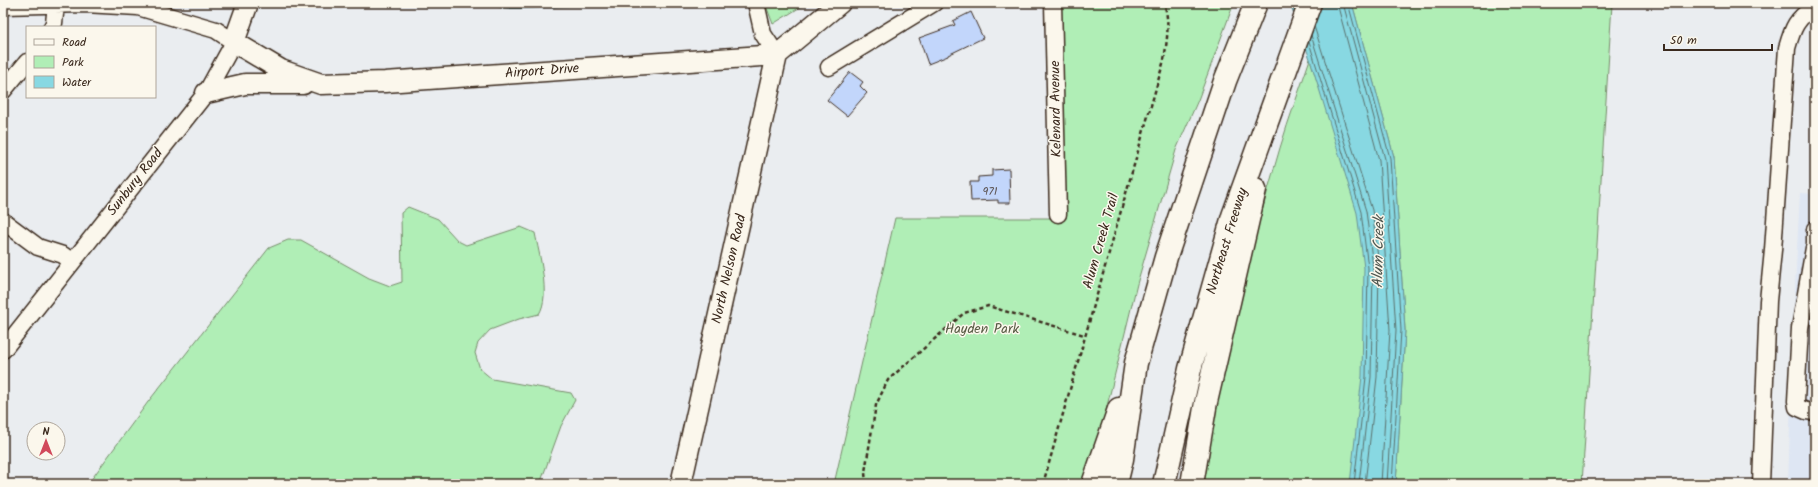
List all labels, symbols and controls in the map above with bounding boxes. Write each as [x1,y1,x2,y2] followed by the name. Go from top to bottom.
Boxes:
[26,26,156,98] legend
[1664,26,1772,52] scale bar
[1670,31,1697,50] text: 50 m
[62,33,87,52] text: Road
[62,53,84,72] text: Park
[504,57,581,85] street label: Airport Drive
[1044,60,1068,158] street label: Kelenard Avenue
[62,73,92,92] text: Water
[102,143,169,221] street label: Sunbury Road
[982,182,998,201] house number: 971
[1200,185,1254,297] street label: Northeast Freeway
[1077,190,1125,291] street label: Alum Creek Trail
[706,211,753,326] street label: North Nelson Road
[1366,214,1392,288] water label: Alum Creek
[945,318,1020,340] park label: Hayden Park
[26,421,66,461] north arrow
[43,423,50,441] text: N

